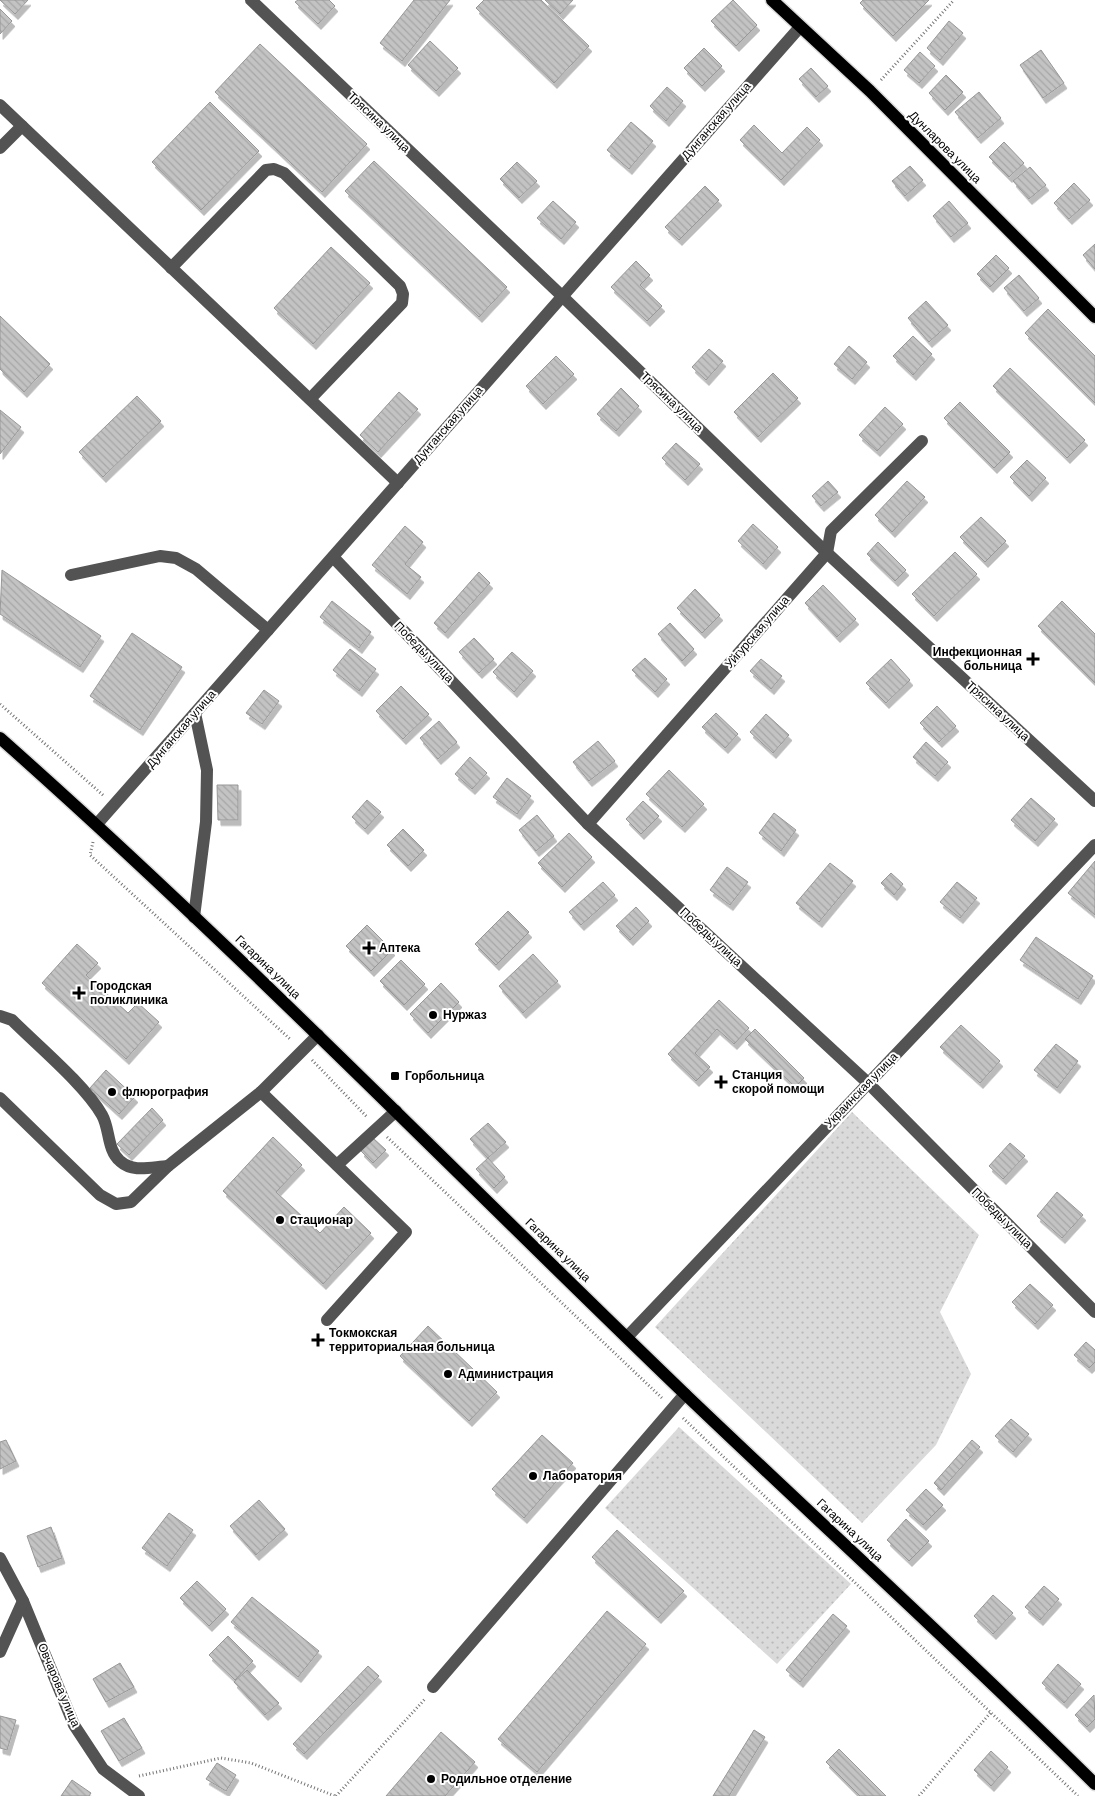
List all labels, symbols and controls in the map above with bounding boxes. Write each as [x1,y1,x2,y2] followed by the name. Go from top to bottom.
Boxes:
[678,78,754,163] street label: Дунганская улица
[345,88,414,155] street label: Трясина улица
[906,107,985,186] street label: Дунларова улица
[638,368,707,435] street label: Трясина улица
[410,382,486,467] street label: Дунганская улица
[721,592,792,671] street label: Уйгурская улица
[391,618,458,686] street label: Победы улица
[933,644,1022,673] place label: Инфекционная больница
[1026,652,1040,666] marker: Инфекционная больница
[964,677,1033,744] street label: Трясина улица
[143,686,219,771] street label: Дунганская улица
[677,904,746,969] street label: Победы улица
[232,932,304,1002] street label: Гагарина улица
[379,940,420,954] place label: Аптека
[363,942,375,954] marker: Аптека
[90,978,168,1006] place label: Городская поликлиника
[72,986,86,1000] marker: Городская поликлиника
[443,1007,487,1022] place label: Нуржаз
[427,1009,439,1021] marker: Нуржаз
[821,1049,901,1131] street label: Украинская улица
[732,1067,824,1096] place label: Станция скорой помощи
[405,1068,484,1083] place label: Горбольница
[389,1070,401,1082] marker: Горбольница
[714,1075,728,1089] marker: Станция скорой помощи
[122,1084,209,1099] place label: флюрография
[106,1086,118,1098] marker: флюрография
[969,1184,1036,1251] street label: Победы улица
[290,1212,353,1227] place label: Cтационар
[274,1214,286,1226] marker: Cтационар
[522,1215,594,1285] street label: Гагарина улица
[329,1325,495,1354] place label: Токмокская территориальная больница
[311,1333,325,1347] marker: Токмокская территориальная больница
[458,1366,553,1381] place label: Администрация
[442,1368,454,1380] marker: Администрация
[543,1468,622,1483] place label: Лаборатория
[527,1470,539,1482] marker: Лаборатория
[814,1495,887,1564] street label: Гагарина улица
[35,1641,84,1729] street label: Овчарова улица
[441,1771,572,1786] place label: Родильное отделение
[425,1773,437,1785] marker: Родильное отделение

